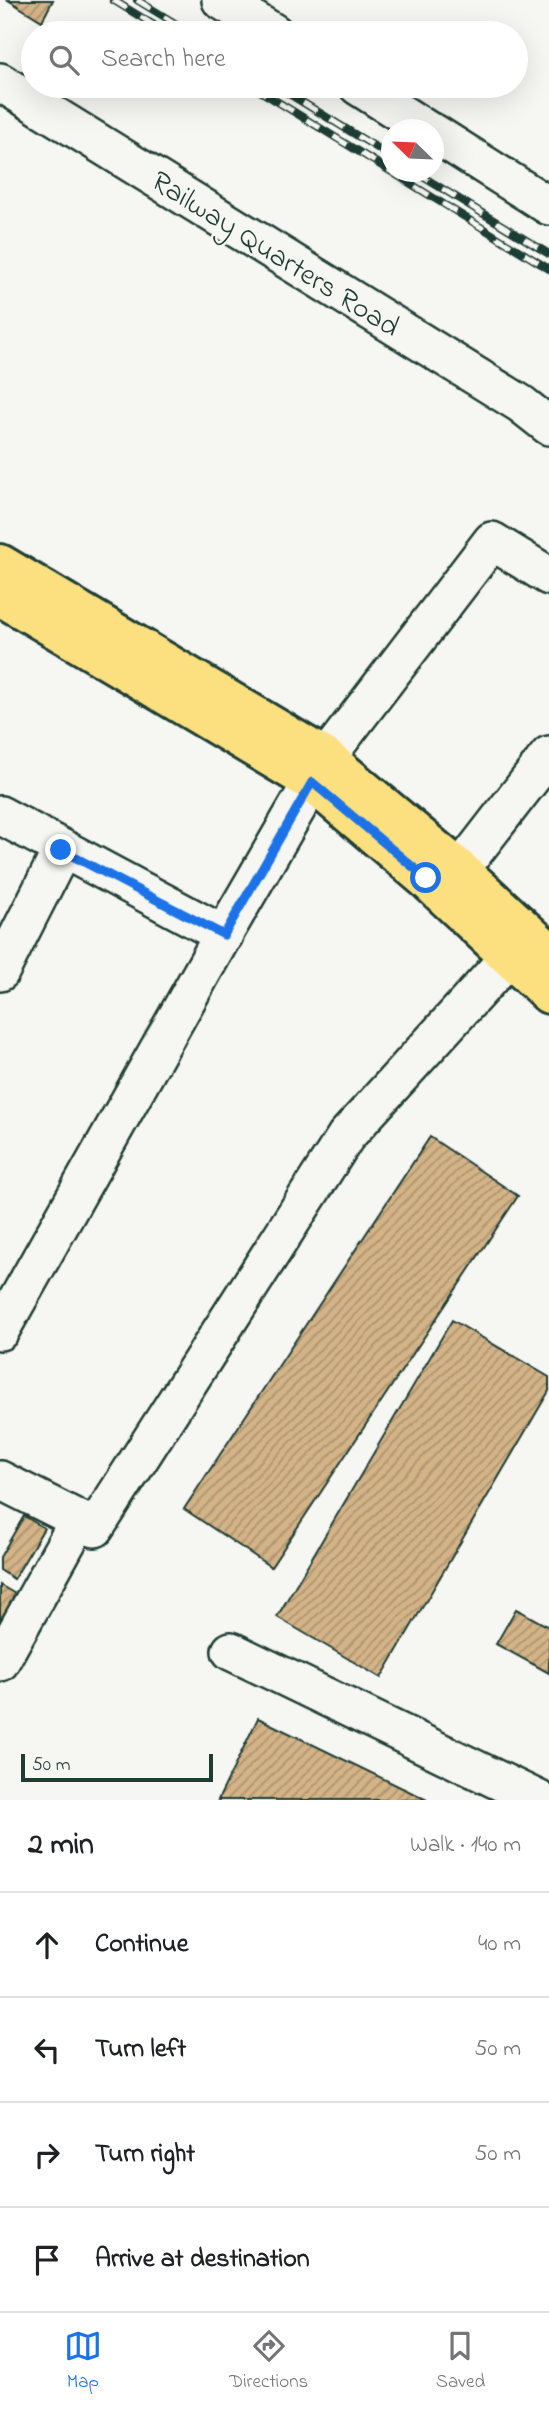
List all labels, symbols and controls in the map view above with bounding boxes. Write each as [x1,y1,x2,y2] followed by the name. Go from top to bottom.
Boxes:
[21,21,528,98] search box
[45,41,83,79] icon: search
[101,41,226,79] text: Search here
[381,119,444,182] north arrow
[141,161,407,350] street label: Railway Quarters Road
[45,834,76,865] route end
[410,862,441,893] route start
[21,1751,214,1783] scale bar
[32,1752,71,1779] text: 50 m
[28,1824,94,1868] text: 2 min
[410,1829,521,1862] text: Walk · 140 m
[28,1926,66,1964] icon: ahead
[95,1926,188,1964] text: Continue
[478,1928,521,1961] text: 40 m
[28,2031,66,2069] icon: left
[95,2031,186,2069] text: Turn left
[474,2033,521,2066] text: 50 m
[28,2136,66,2174] icon: right
[95,2136,195,2174] text: Turn right
[474,2138,521,2171] text: 50 m
[28,2241,66,2279] icon: arrive
[95,2241,310,2279] text: Arrive at destination
[64,2327,102,2396] tab: Map
[229,2327,308,2396] tab: Directions
[436,2327,485,2396] tab: Saved

